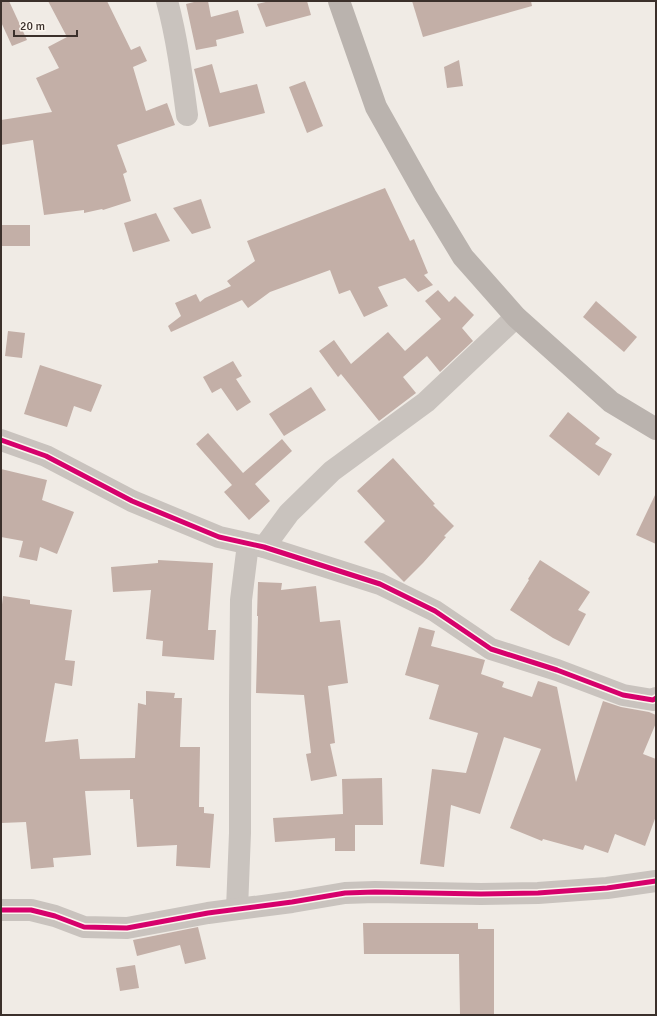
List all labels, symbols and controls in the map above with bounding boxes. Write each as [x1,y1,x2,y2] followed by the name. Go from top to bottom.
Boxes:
[14,12,77,38] scale bar
[20,19,45,34] text: 20 m

